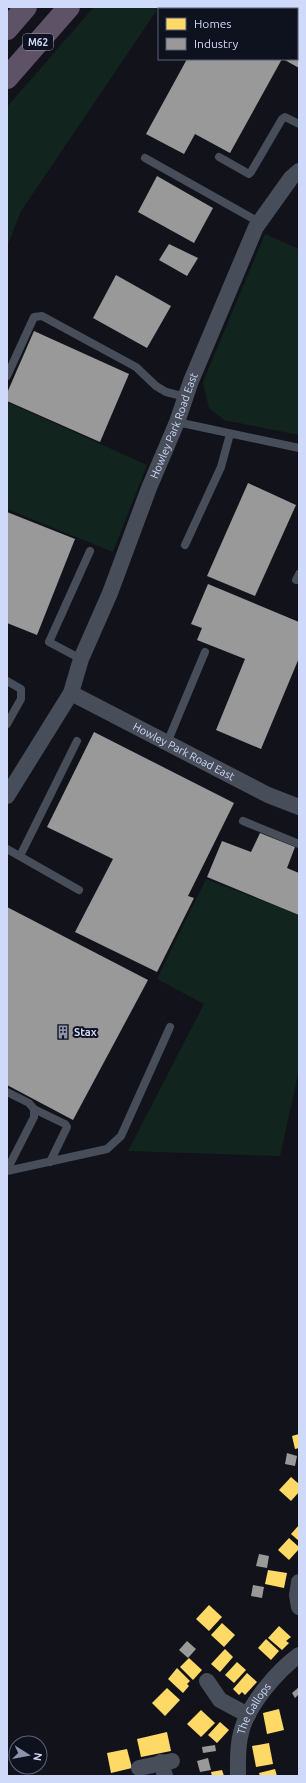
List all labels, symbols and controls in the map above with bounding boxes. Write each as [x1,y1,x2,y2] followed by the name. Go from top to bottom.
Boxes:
[158,8,298,60] legend
[194,17,232,30] text: Homes
[23,34,53,50] road number: M62
[194,37,239,50] text: Industry
[148,370,200,480] street label: Howley Park Road East
[131,720,237,783] street label: Howley Park Road East
[55,1024,71,1040] building icon: Stax
[74,1026,97,1038] place label: Stax
[235,1680,273,1736] street label: The Gallops
[8,1735,48,1775] north arrow
[31,1752,44,1762] text: N

